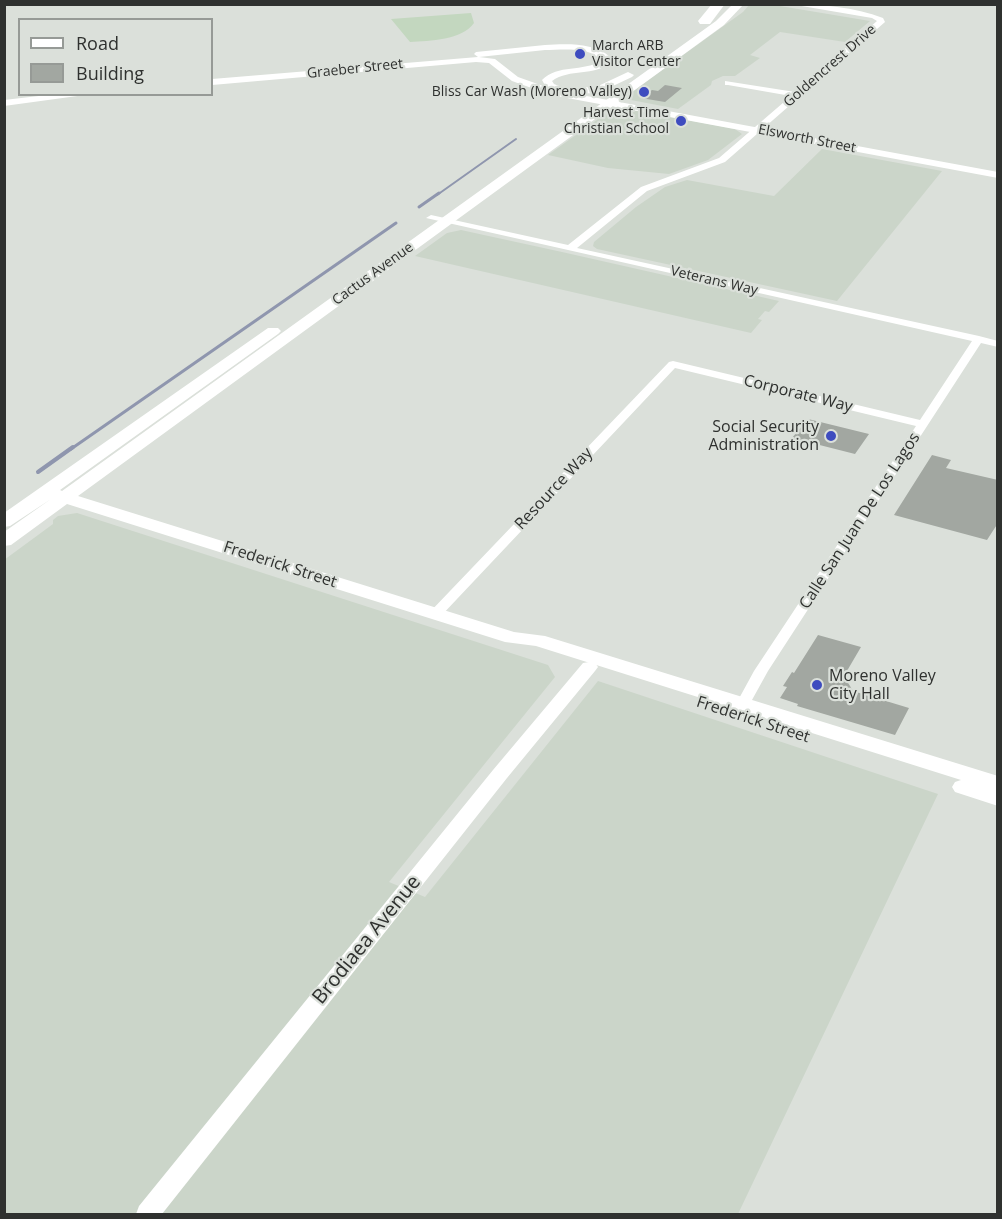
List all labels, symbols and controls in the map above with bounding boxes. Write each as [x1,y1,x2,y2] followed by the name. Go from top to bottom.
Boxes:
[18,18,213,96] legend
[780,21,880,111] street label: Goldencrest Drive
[76,31,119,55] text: Road
[592,38,681,70] place label: March ARB Visitor Center
[573,47,587,61] marker: March ARB Visitor Center
[306,56,404,82] street label: Graeber Street
[76,61,144,85] text: Building
[432,84,632,100] place label: Bliss Car Wash (Moreno Valley)
[637,85,651,99] marker: Bliss Car Wash (Moreno Valley)
[564,105,669,138] place label: Harvest Time Christian School
[674,114,688,128] marker: Harvest Time Christian School
[757,121,857,157] street label: Elsworth Street
[329,239,417,309] street label: Cactus Avenue
[669,263,759,299] street label: Veterans Way
[742,371,854,417] street label: Corporate Way
[708,417,819,455] place label: Social Security Administration
[796,429,924,613] street label: Calle San Juan De Los Lagos
[824,429,838,443] marker: Social Security Administration
[511,444,597,534] street label: Resource Way
[221,538,339,592] street label: Frederick Street
[829,666,936,704] place label: Moreno Valley City Hall
[810,678,824,692] marker: Moreno Valley City Hall
[694,693,812,747] street label: Frederick Street
[308,871,426,1009] street label: Brodiaea Avenue

